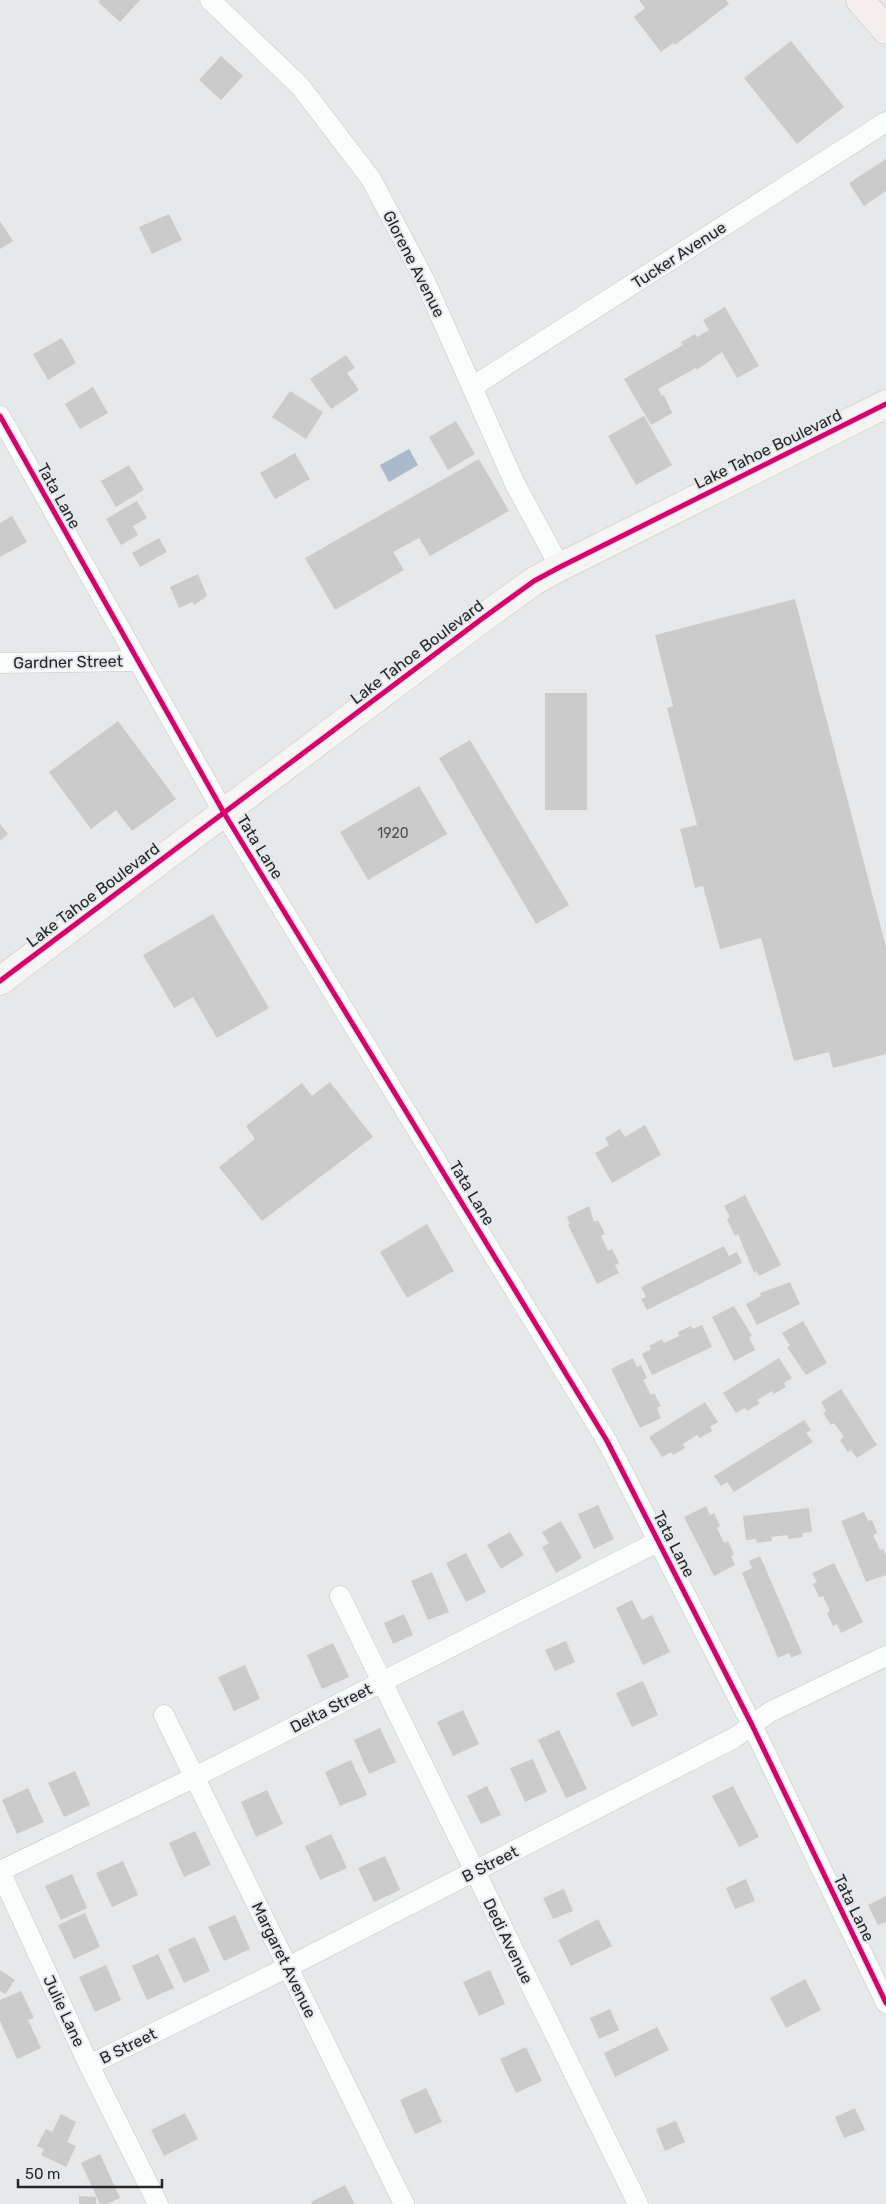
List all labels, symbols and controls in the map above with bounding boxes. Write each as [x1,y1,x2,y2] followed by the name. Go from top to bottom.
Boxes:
[379,208,449,320] street label: Glorene Avenue
[628,217,730,293] street label: Tucker Avenue
[691,405,845,493] street label: Lake Tahoe Boulevard
[33,460,85,532] street label: Tata Lane
[347,596,487,708] street label: Lake Tahoe Boulevard
[13,652,123,672] street label: Gardner Street
[233,811,287,883] street label: Tata Lane
[377,825,409,842] house number: 1920
[23,839,163,951] street label: Lake Tahoe Boulevard
[445,1157,499,1229] street label: Tata Lane
[649,1508,699,1580] street label: Tata Lane
[287,1679,375,1737] street label: Delta Street
[459,1842,521,1886] street label: B Street
[830,1871,878,1945] street label: Tata Lane
[479,1895,537,1987] street label: Dedi Avenue
[248,1899,320,2021] street label: Margaret Avenue
[39,1972,89,2050] street label: Julie Lane
[96,2024,160,2068] street label: B Street
[18,2156,161,2188] scale bar
[25,2165,60,2183] text: 50 m

